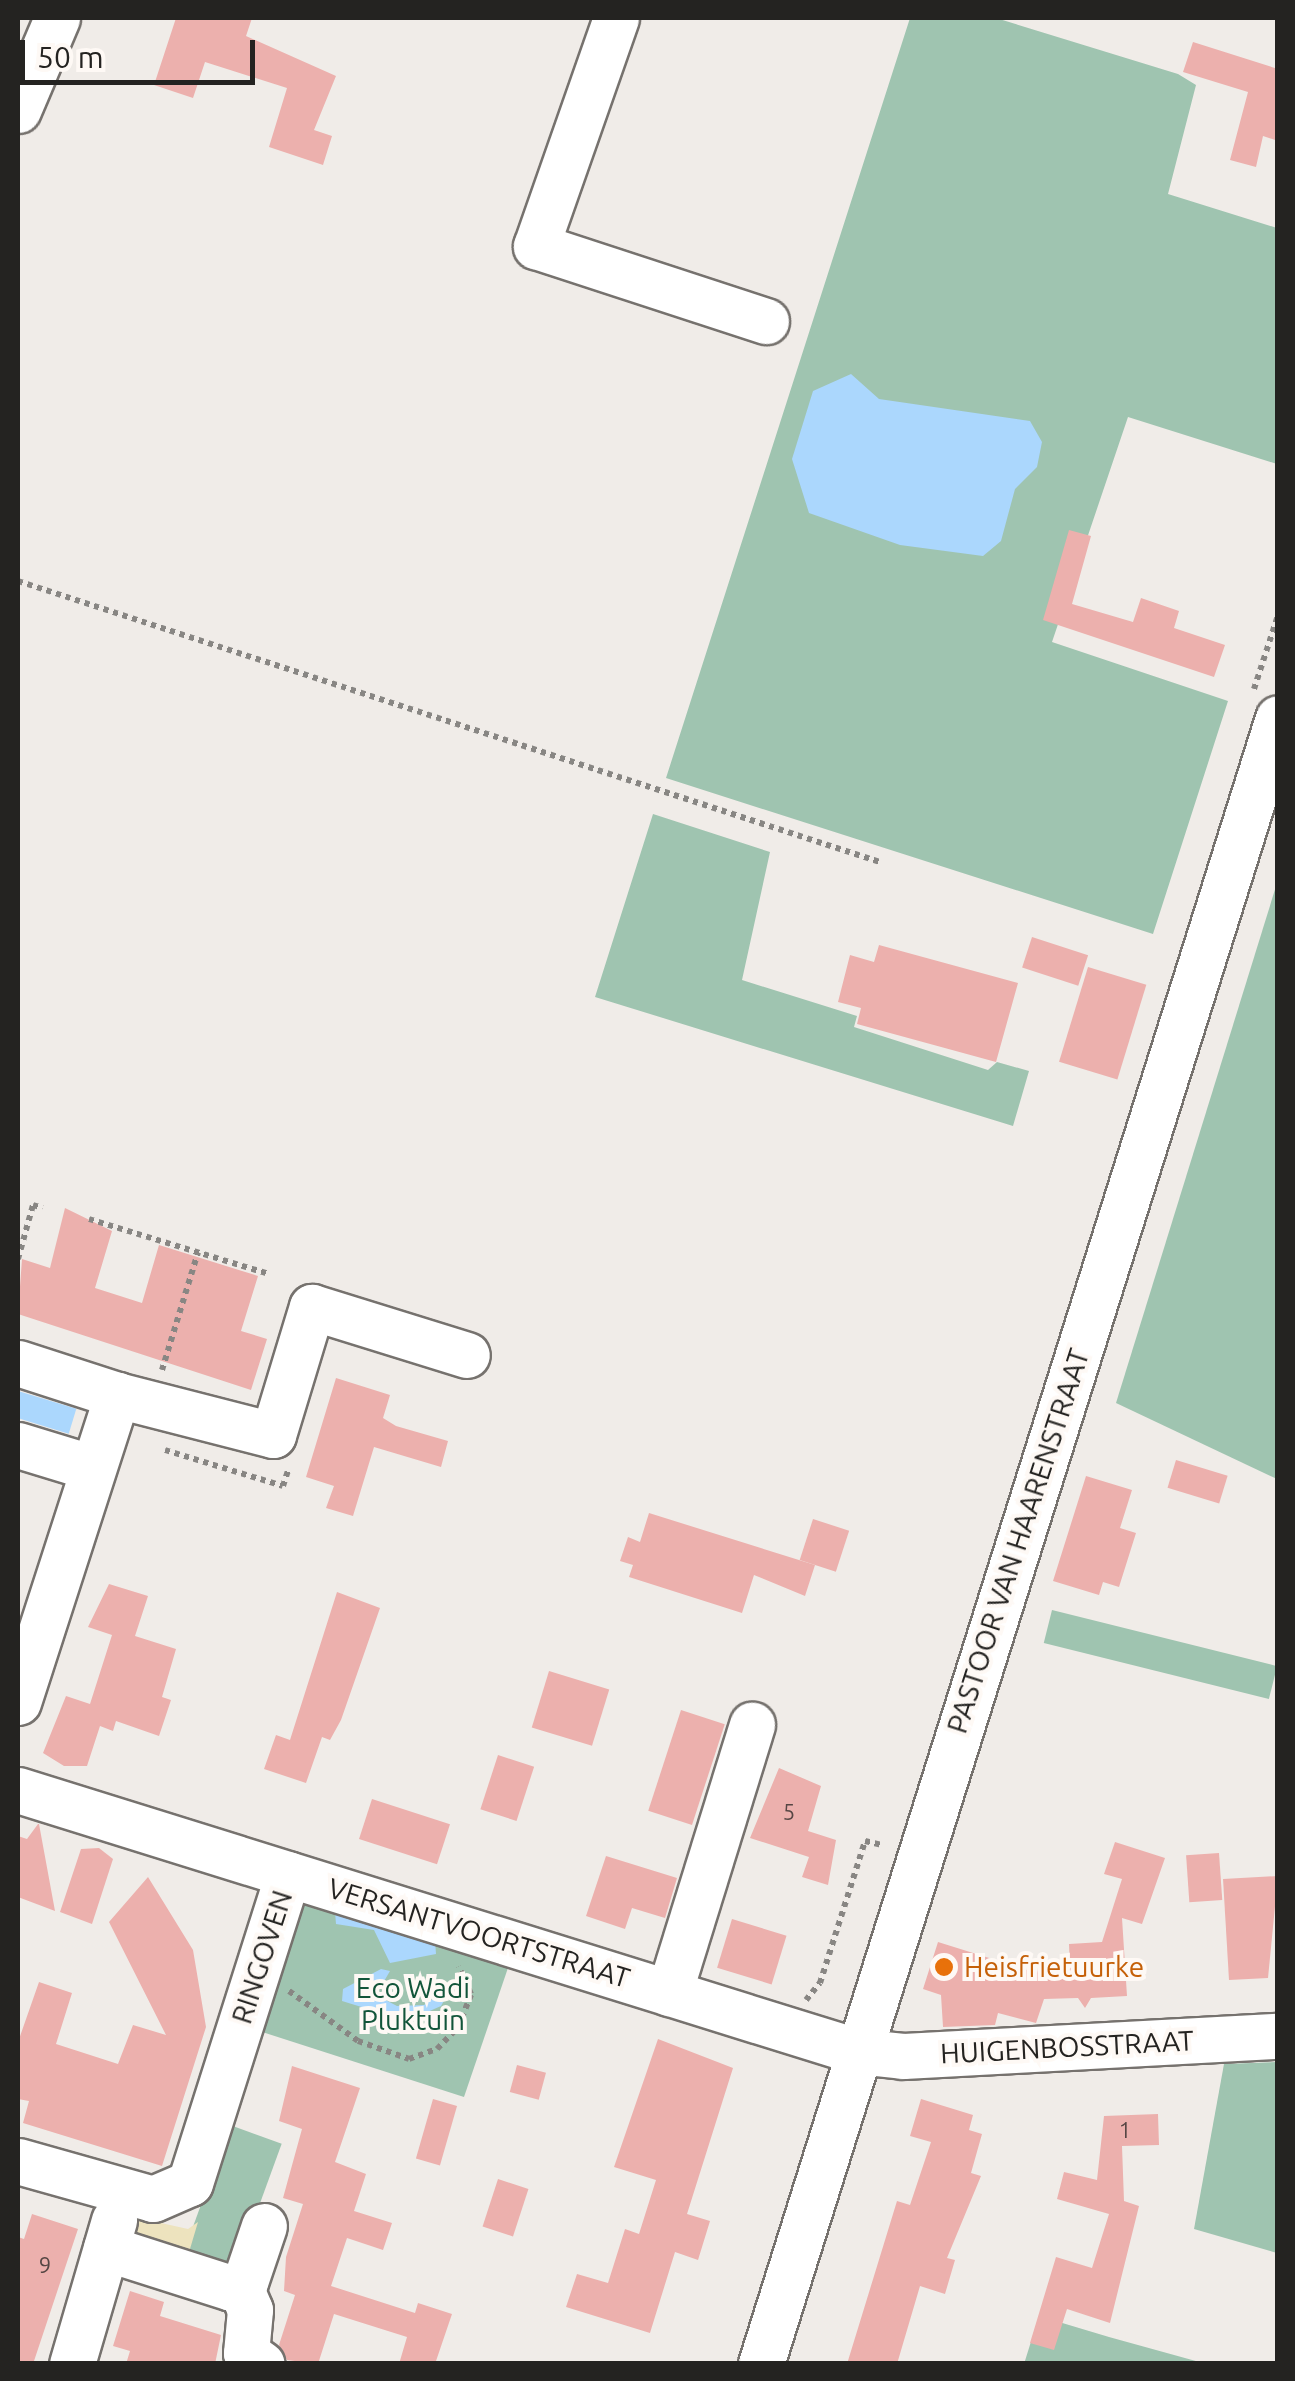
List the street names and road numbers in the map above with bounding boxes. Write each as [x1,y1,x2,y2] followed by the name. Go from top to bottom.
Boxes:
[940,1345,1096,1737] street label: PASTOOR VAN HAARENSTRAAT
[324,1871,634,1995] street label: VERSANTVOORTSTRAAT
[225,1886,299,2028] street label: RINGOVEN
[939,2024,1195,2070] street label: HUIGENBOSSTRAAT

